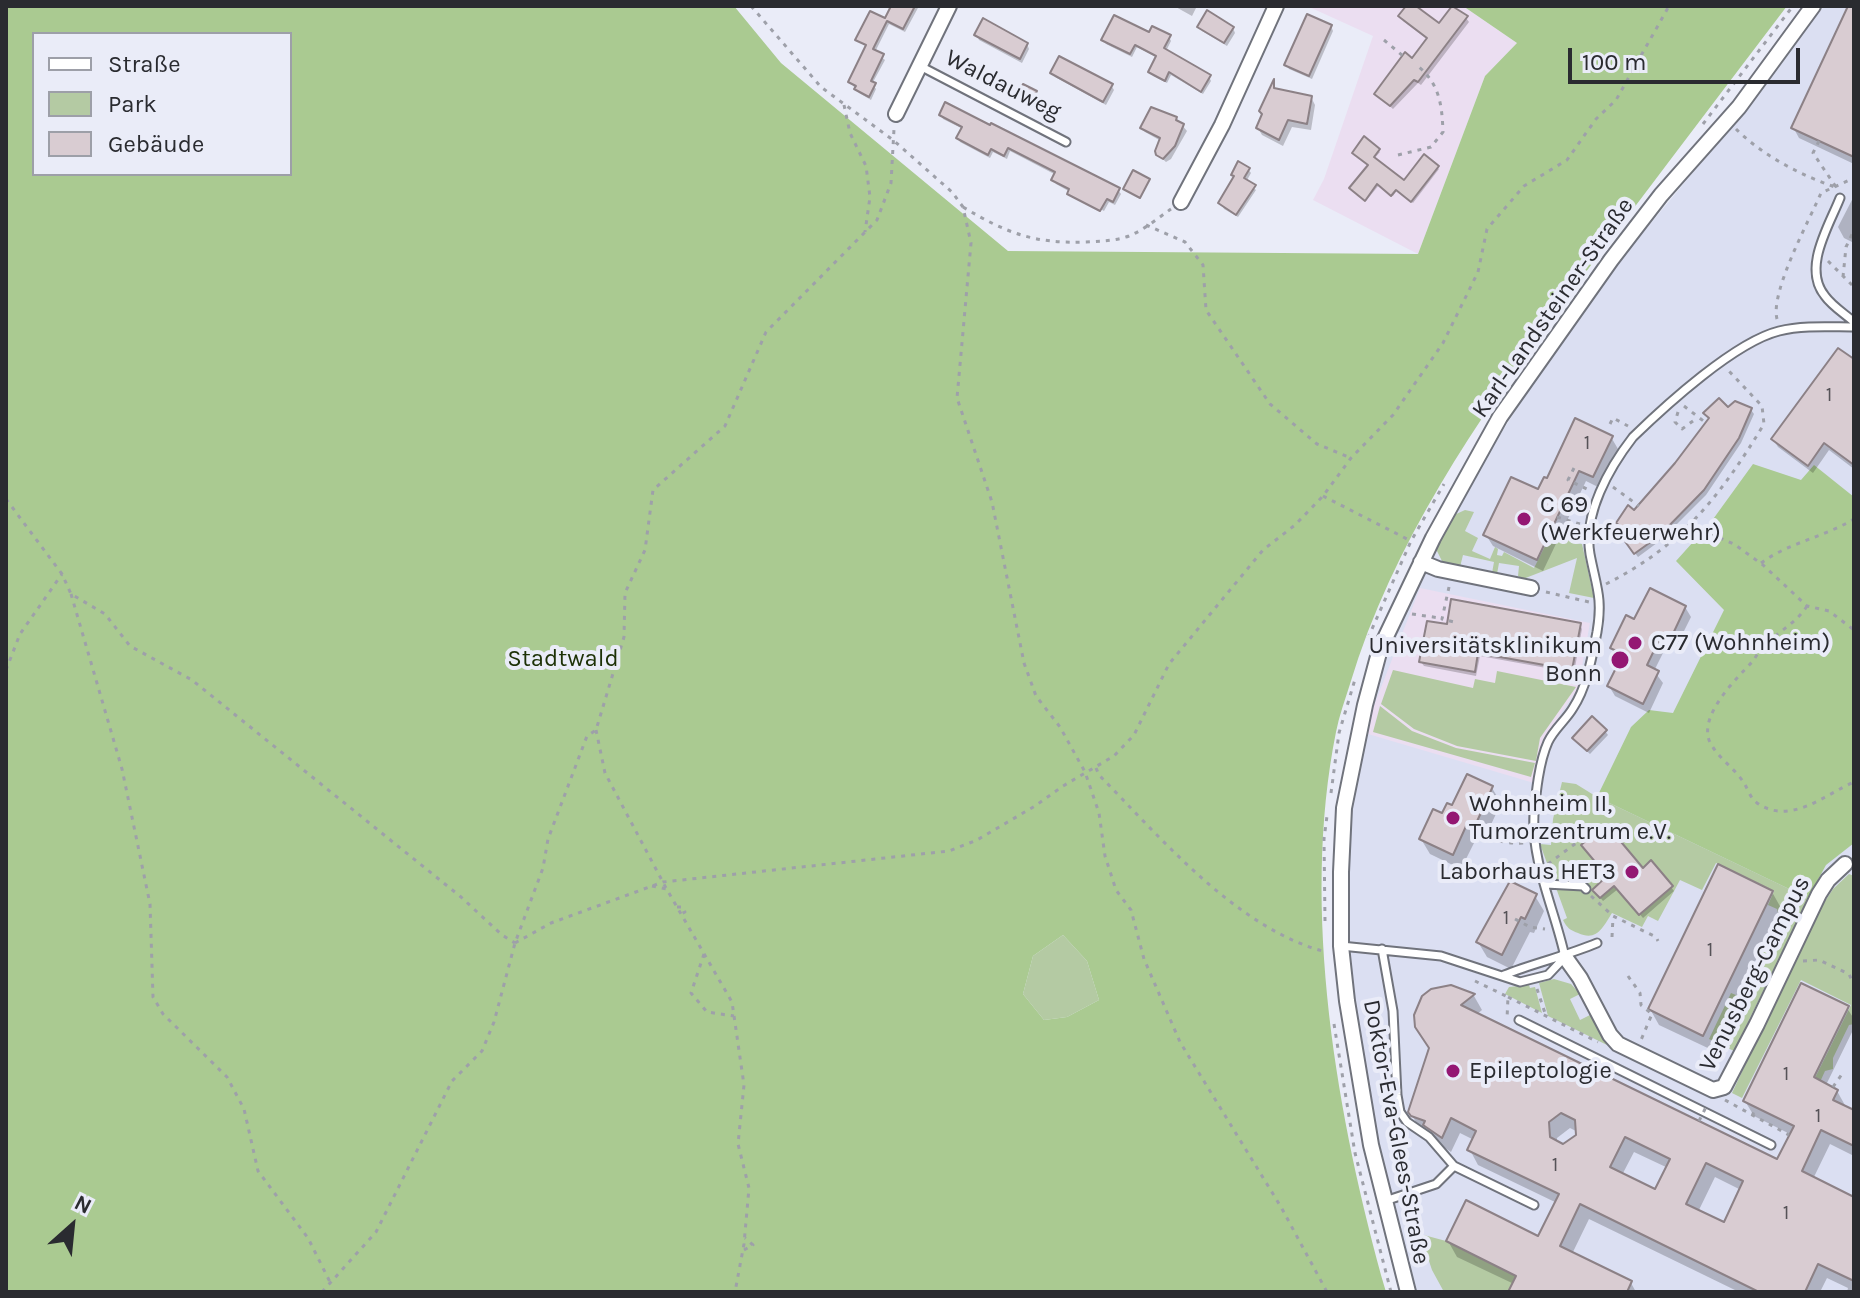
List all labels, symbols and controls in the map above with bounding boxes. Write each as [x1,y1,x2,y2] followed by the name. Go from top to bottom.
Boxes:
[32,32,292,176] legend
[1572,32,1804,82] scale bar
[940,44,1066,126] street label: Waldauweg
[1582,48,1647,76] text: 100 m
[108,50,180,78] text: Straße
[108,90,157,118] text: Park
[108,130,204,158] text: Gebäude
[1466,192,1640,424] street label: Karl-Landsteiner-Straße
[1826,383,1832,407] house number: 1
[1584,431,1590,455] house number: 1
[1540,491,1721,547] place label: C 69 (Werkfeuerwehr)
[1515,510,1533,528] marker: C 69 (Werkfeuerwehr)
[1651,629,1830,657] place label: C77 (Wohnheim)
[1368,632,1602,688] place label: Universitätsklinikum Bonn
[1626,634,1644,652] marker: C77 (Wohnheim)
[507,645,619,673] park label: Stadtwald
[1609,649,1631,671] marker: Universitätsklinikum Bonn
[1469,790,1671,846] place label: Wohnheim II, Tumorzentrum e.V.
[1444,809,1462,827] marker: Wohnheim II, Tumorzentrum e.V.
[1439,858,1616,886] place label: Laborhaus HET3
[1623,863,1641,881] marker: Laborhaus HET3
[1693,872,1817,1076] street label: Venusberg-Campus
[1503,906,1509,930] house number: 1
[1707,938,1713,962] house number: 1
[1356,997,1436,1267] street label: Doktor-Eva-Glees-Straße
[1469,1057,1612,1085] place label: Epileptologie
[1444,1062,1462,1080] marker: Epileptologie
[1783,1062,1789,1086] house number: 1
[1815,1104,1821,1128] house number: 1
[1552,1153,1558,1177] house number: 1
[32,1186,112,1266] north arrow
[70,1189,96,1220] text: N
[1783,1201,1789,1225] house number: 1

